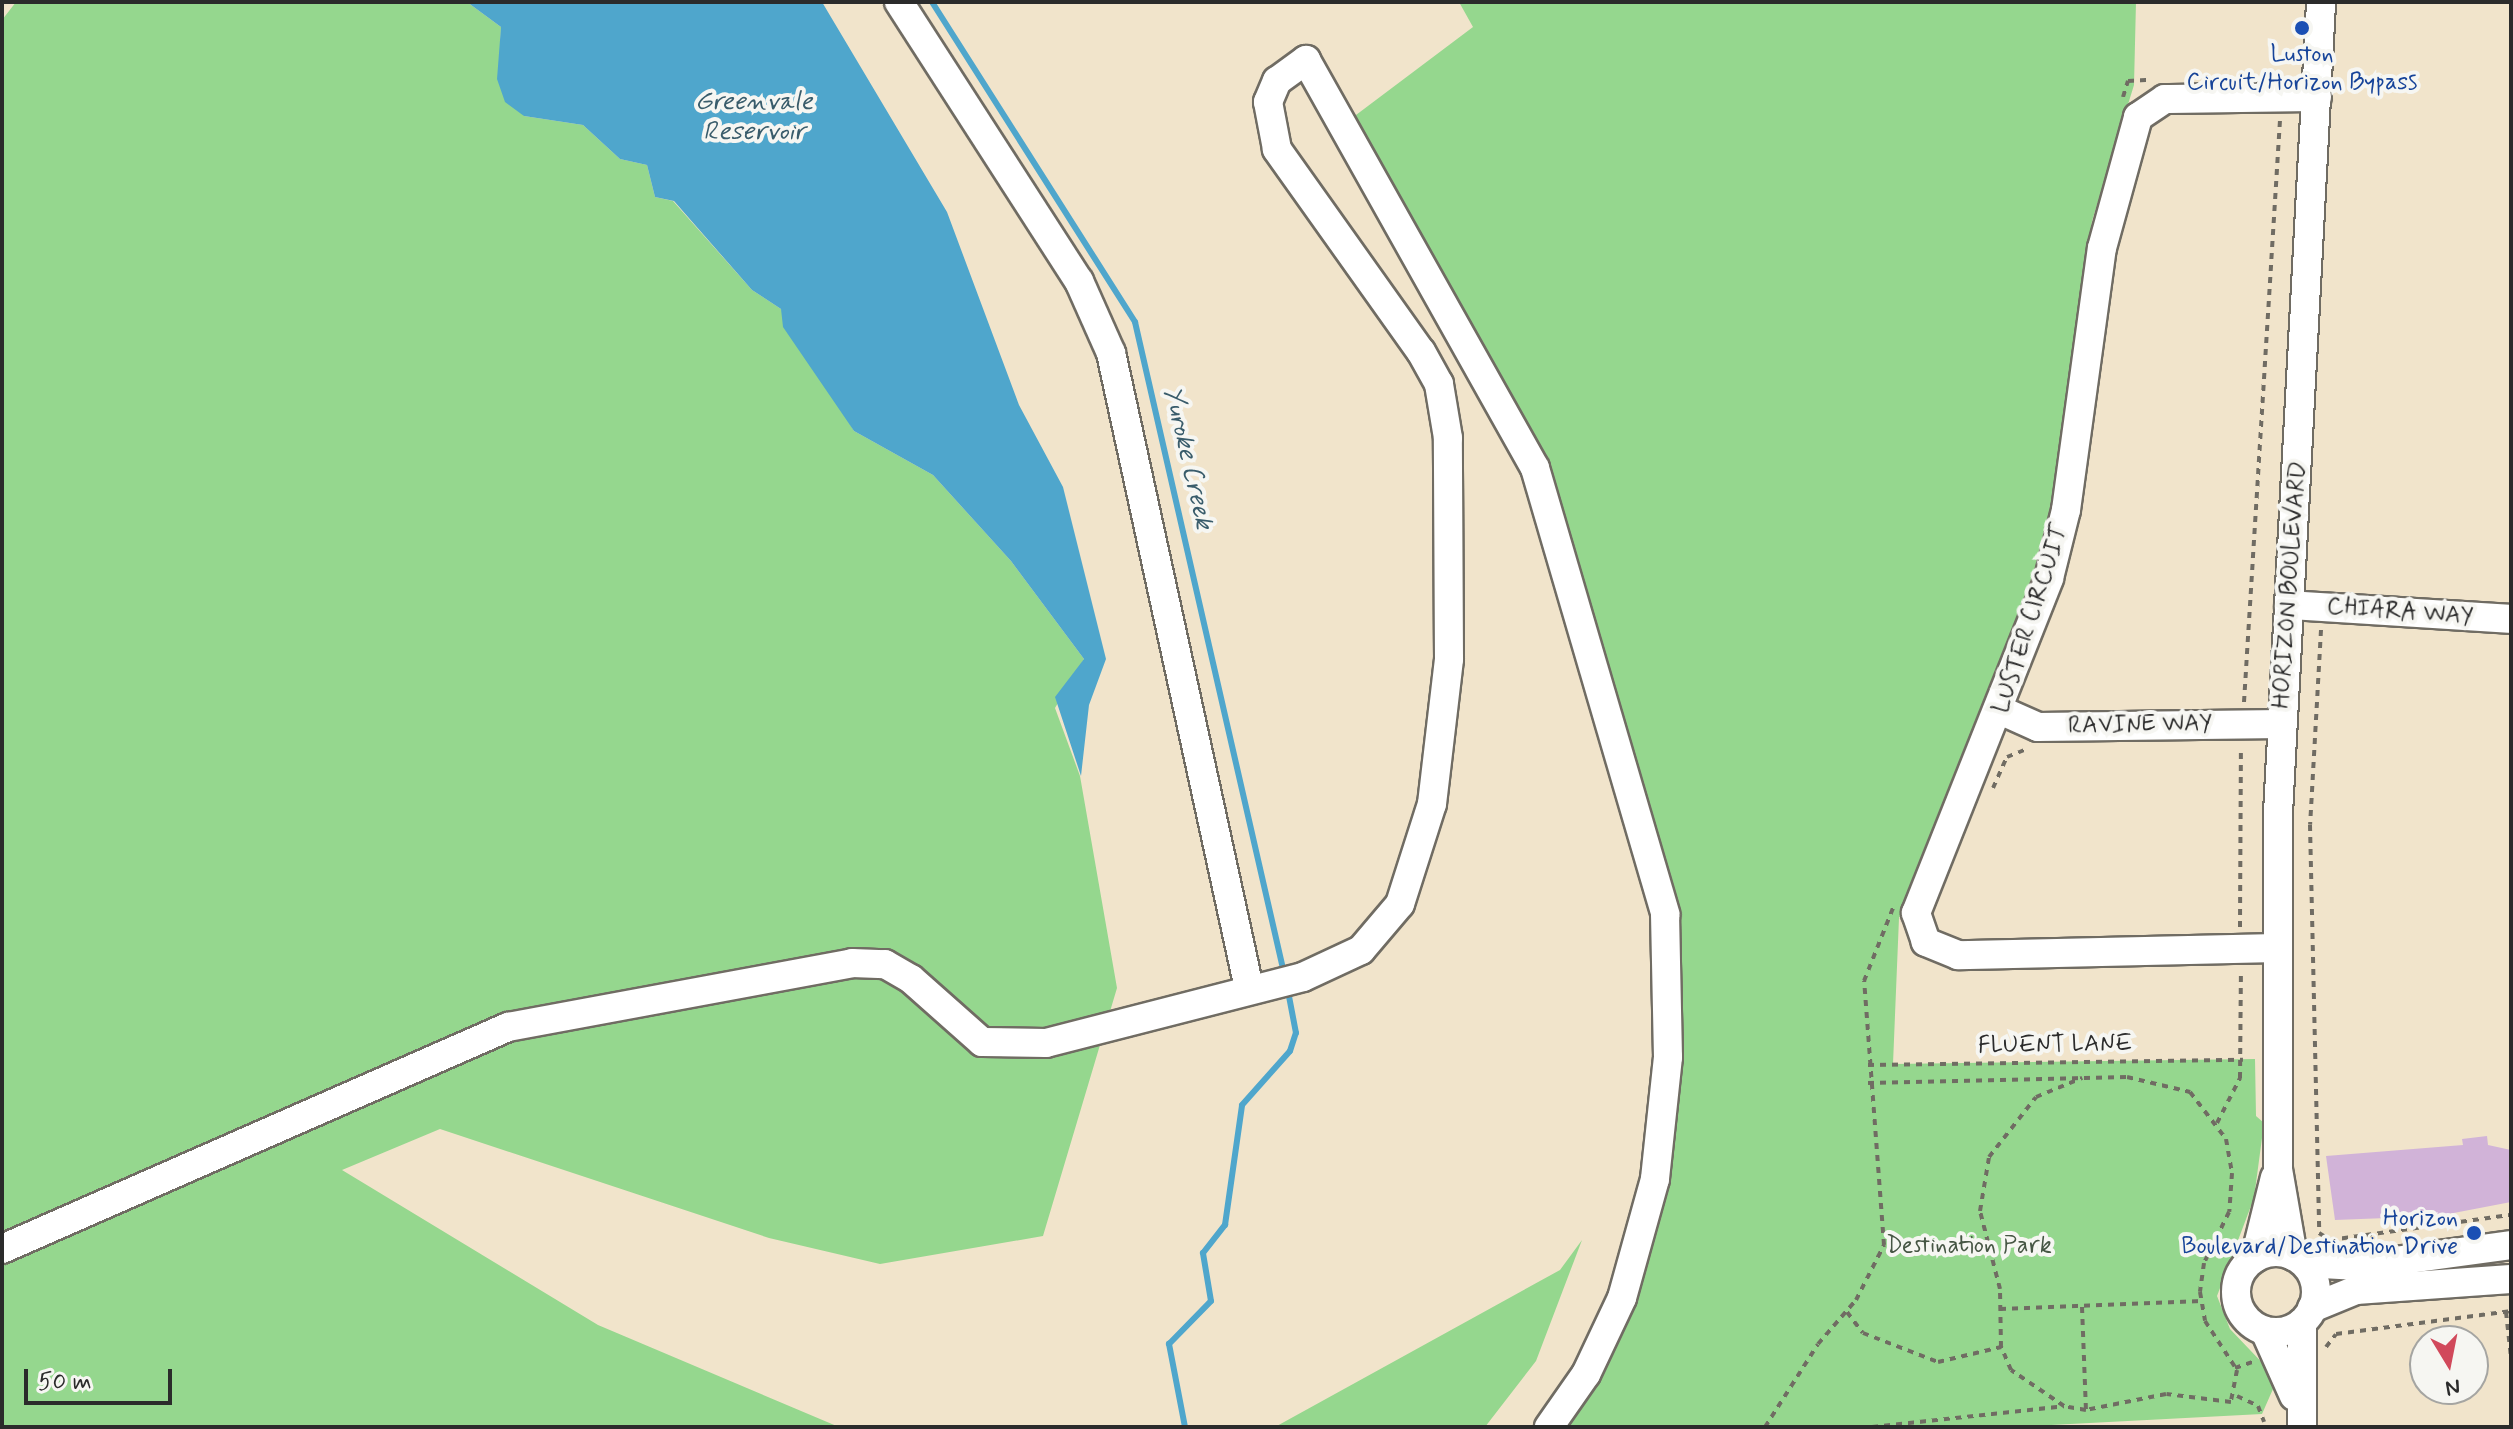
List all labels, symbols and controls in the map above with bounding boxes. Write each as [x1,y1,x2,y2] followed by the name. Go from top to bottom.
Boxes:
[2293,19,2311,37] marker: Luston Circuit/Horizon Bypass
[2185,41,2419,97] place label: Luston Circuit/Horizon Bypass
[695,87,813,148] water label: Greenvale Reservoir
[1155,383,1219,533] water label: Yuroke Creek
[2267,460,2313,710] street label: HORIZON BOULEVARD
[1988,524,2074,714] street label: LUSTER CIRCUIT
[2326,593,2474,631] street label: CHIARA WAY
[2068,709,2212,741] street label: RAVINE WAY
[1976,1029,2134,1061] street label: FLUENT LANE
[2183,1205,2458,1261] place label: Horizon Boulevard/Destination Drive
[2465,1224,2483,1242] marker: Horizon Boulevard/Destination Drive
[1887,1232,2051,1260] park label: Destination Park
[2409,1325,2489,1405] north arrow
[28,1353,176,1403] scale bar
[38,1367,92,1398] text: 50 m
[2443,1372,2462,1402] text: N

